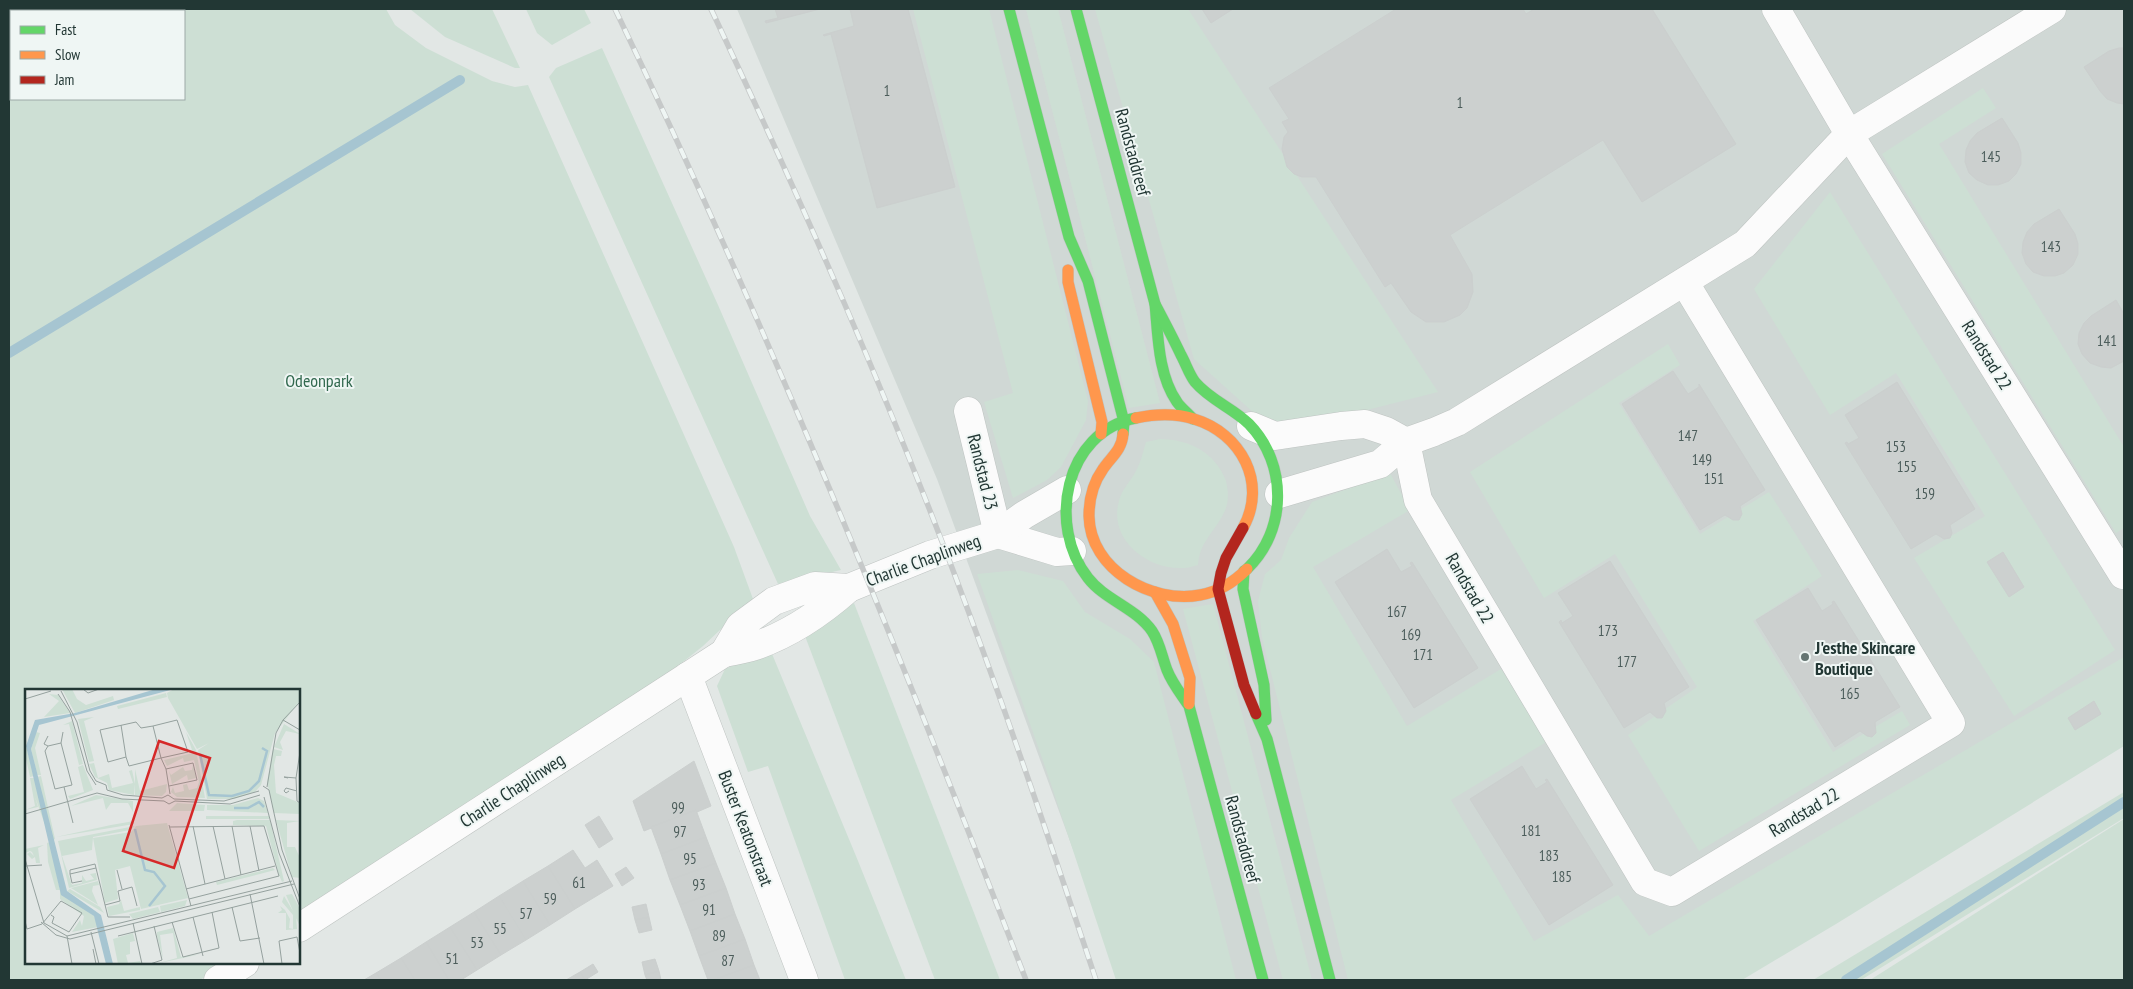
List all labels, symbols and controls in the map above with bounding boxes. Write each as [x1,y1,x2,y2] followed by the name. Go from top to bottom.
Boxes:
[10,10,185,100] legend
[55,20,76,39] text: Fast
[55,45,80,64] text: Slow
[54,70,74,89] text: Jam
[884,81,890,100] house number: 1
[1457,93,1463,112] house number: 1
[1110,106,1156,200] street label: Randstaddreef
[1981,147,2001,166] house number: 145
[2041,237,2061,256] house number: 143
[1957,316,2017,394] street label: Randstad 22
[2097,331,2117,350] house number: 141
[285,369,353,392] park label: Odeonpark
[1678,426,1698,445] house number: 147
[962,432,1004,512] street label: Randstad 23
[1886,437,1906,456] house number: 153
[1692,450,1712,469] house number: 149
[1897,457,1917,476] house number: 155
[1704,469,1724,488] house number: 151
[1915,484,1935,503] house number: 159
[863,529,983,591] street label: Charlie Chaplinweg
[1441,549,1499,627] street label: Randstad 22
[1387,602,1407,621] house number: 167
[1598,621,1618,640] house number: 173
[1401,625,1421,644] house number: 169
[1814,636,1916,680] place label: J'esthe Skincare Boutique
[1413,645,1433,664] house number: 171
[1799,651,1811,663] marker: J'esthe Skincare Boutique
[1617,652,1637,671] house number: 177
[1840,684,1860,703] house number: 165
[25,689,300,964] inset map
[455,748,569,832] street label: Charlie Chaplinweg
[713,767,779,889] street label: Buster Keatonstraat
[1765,782,1843,842] street label: Randstad 22
[1220,793,1266,887] street label: Randstaddreef
[671,798,685,817] house number: 99
[1521,821,1541,840] house number: 181
[673,822,687,841] house number: 97
[1539,846,1559,865] house number: 183
[683,849,697,868] house number: 95
[1552,867,1572,886] house number: 185
[572,873,586,892] house number: 61
[692,875,706,894] house number: 93
[543,889,557,908] house number: 59
[702,900,716,919] house number: 91
[519,904,533,923] house number: 57
[493,919,507,938] house number: 55
[712,926,726,945] house number: 89
[470,933,484,952] house number: 53
[445,949,459,968] house number: 51
[721,951,735,970] house number: 87

